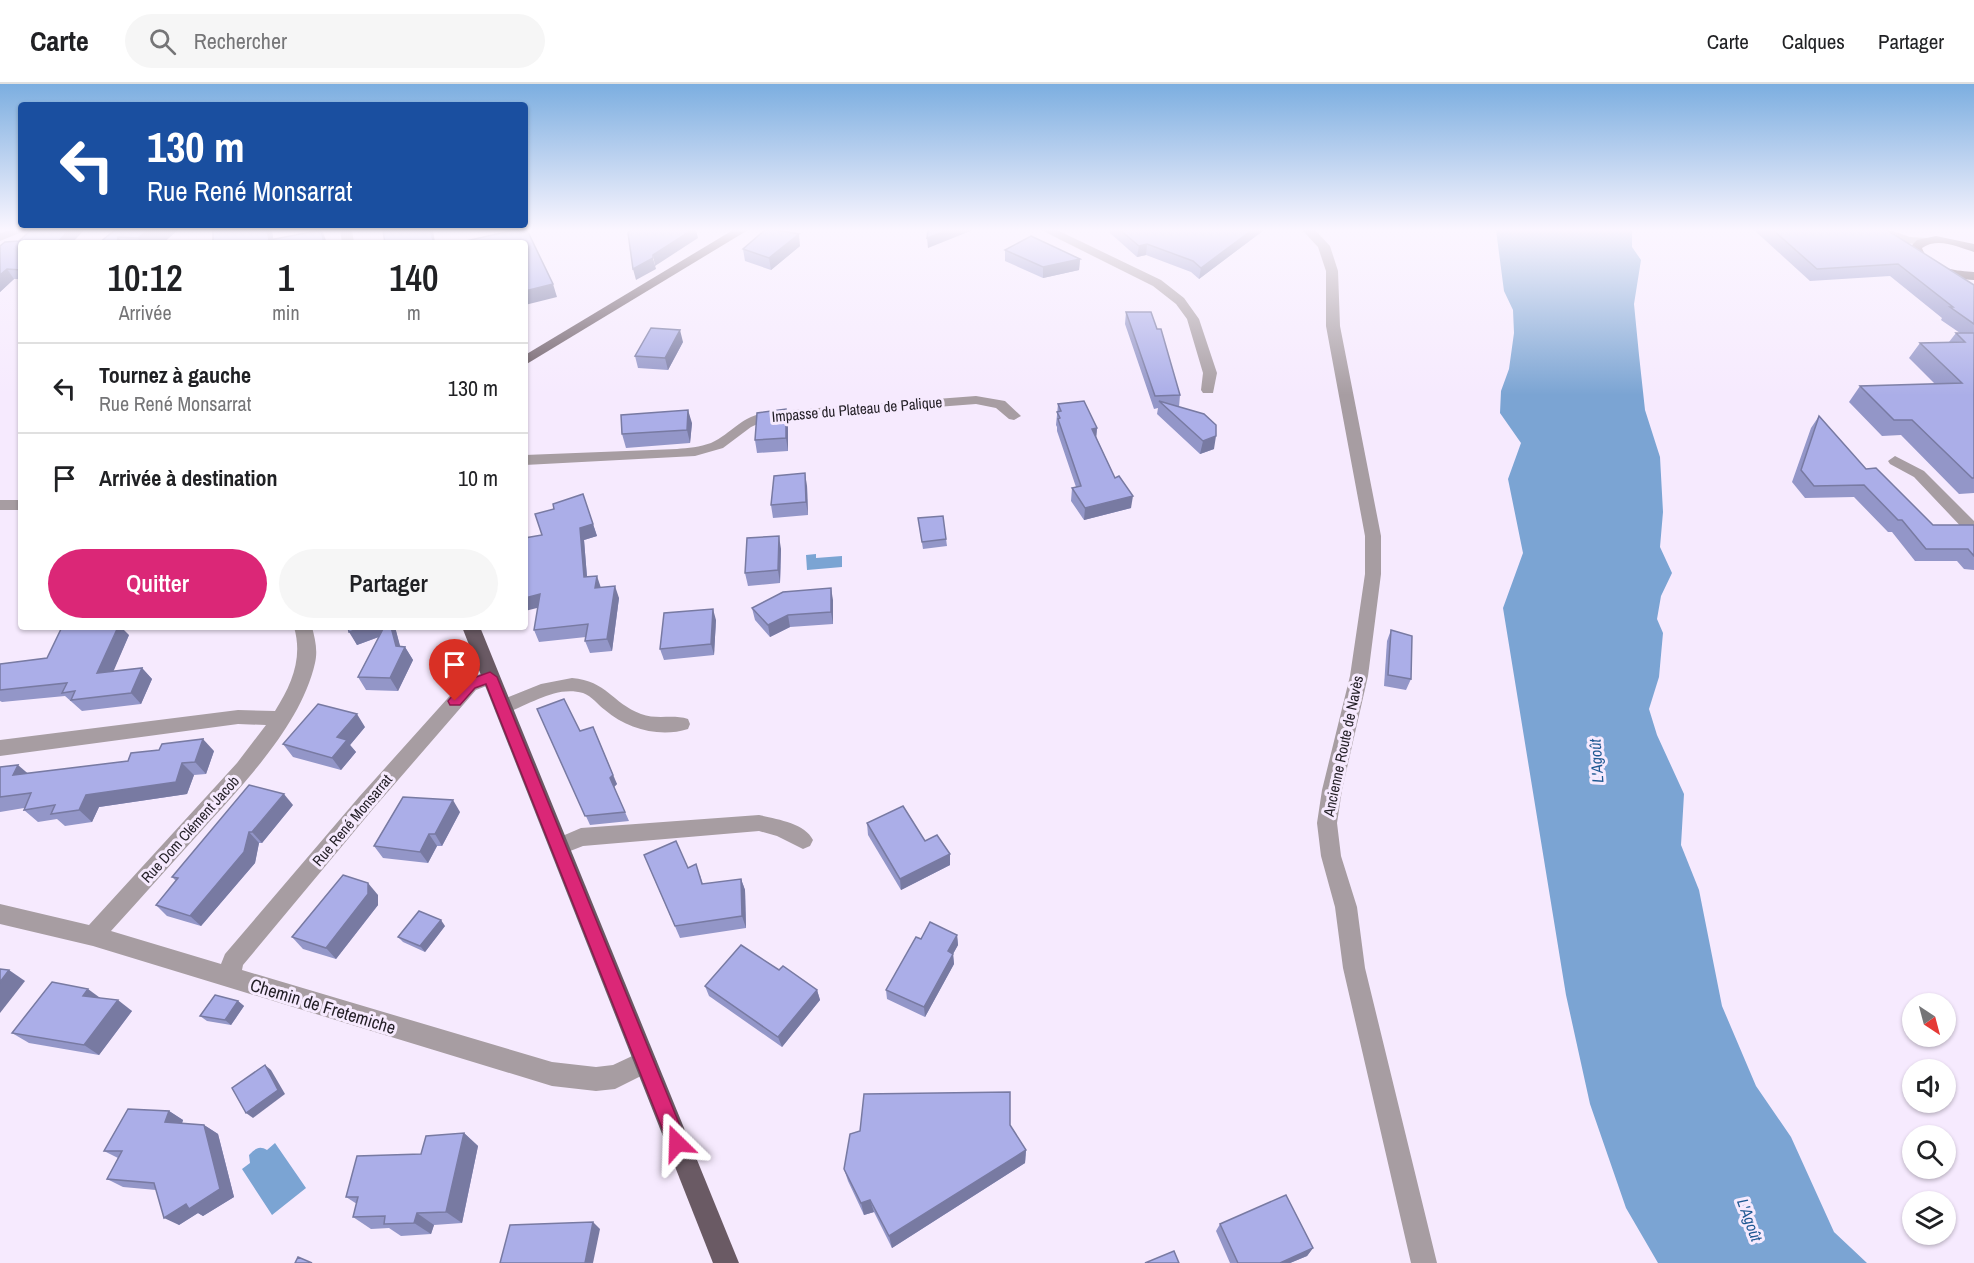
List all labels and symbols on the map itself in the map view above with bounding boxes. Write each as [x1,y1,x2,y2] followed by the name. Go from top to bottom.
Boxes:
[771,391,943,427] street label: Impasse du Plateau de Palique
[429,639,480,701] pin
[1318,674,1368,819] street label: Ancienne Route de Navès
[1583,738,1609,784] water label: L'Agoût
[307,769,397,870] street label: Rue René Monsarrat
[136,771,244,887] street label: Rue Dom Clément Jacob
[247,972,399,1040] street label: Chemin de Fretemiche
[1902,993,1956,1047] north arrow
[645,1111,709,1175] position arrow
[1732,1196,1768,1245] water label: L'Agoût

